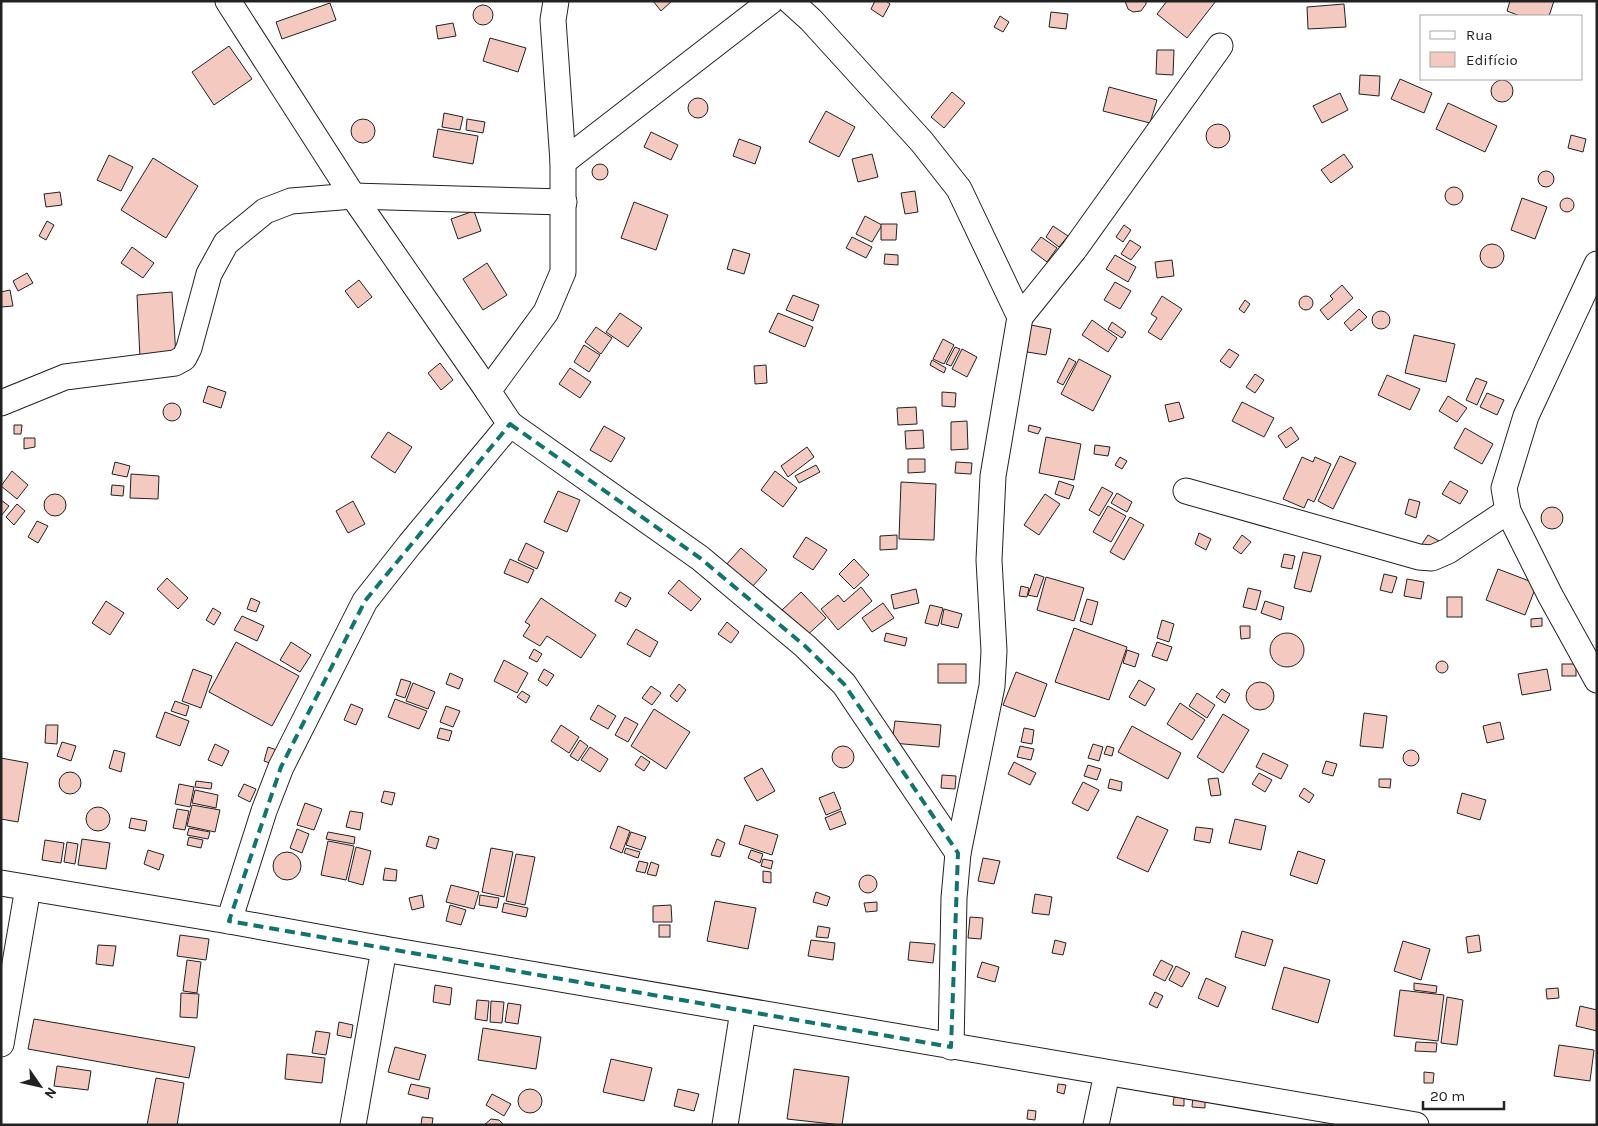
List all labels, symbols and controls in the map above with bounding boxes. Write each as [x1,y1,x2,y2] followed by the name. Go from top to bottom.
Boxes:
[1420,15,1583,80] legend
[1466,26,1493,44] text: Rua
[1466,51,1518,69] text: Edifício
[15,1061,65,1111] north arrow
[1423,1078,1504,1110] scale bar
[41,1084,60,1102] text: N
[1430,1087,1465,1105] text: 20 m

